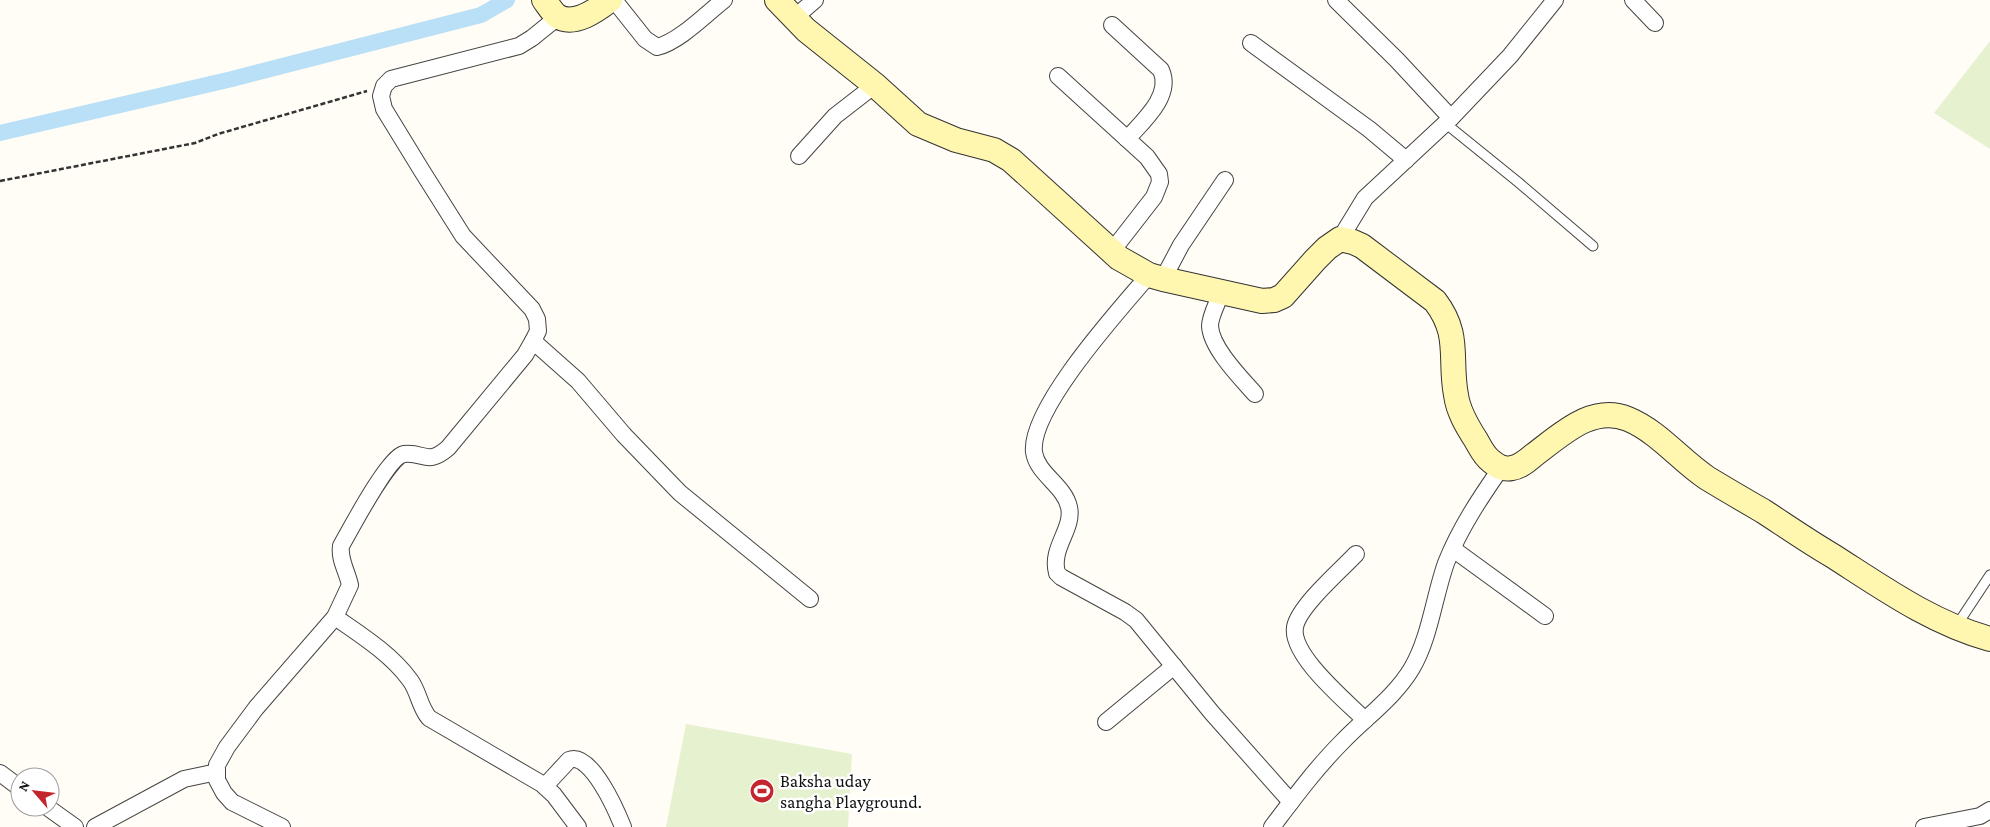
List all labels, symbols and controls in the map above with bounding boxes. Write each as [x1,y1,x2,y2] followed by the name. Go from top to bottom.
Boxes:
[10,767,60,817] north arrow
[780,771,922,812] place label: Baksha uday sangha Playground.
[14,778,33,794] text: N
[749,778,775,804] sports icon: Baksha uday sangha Playground.

